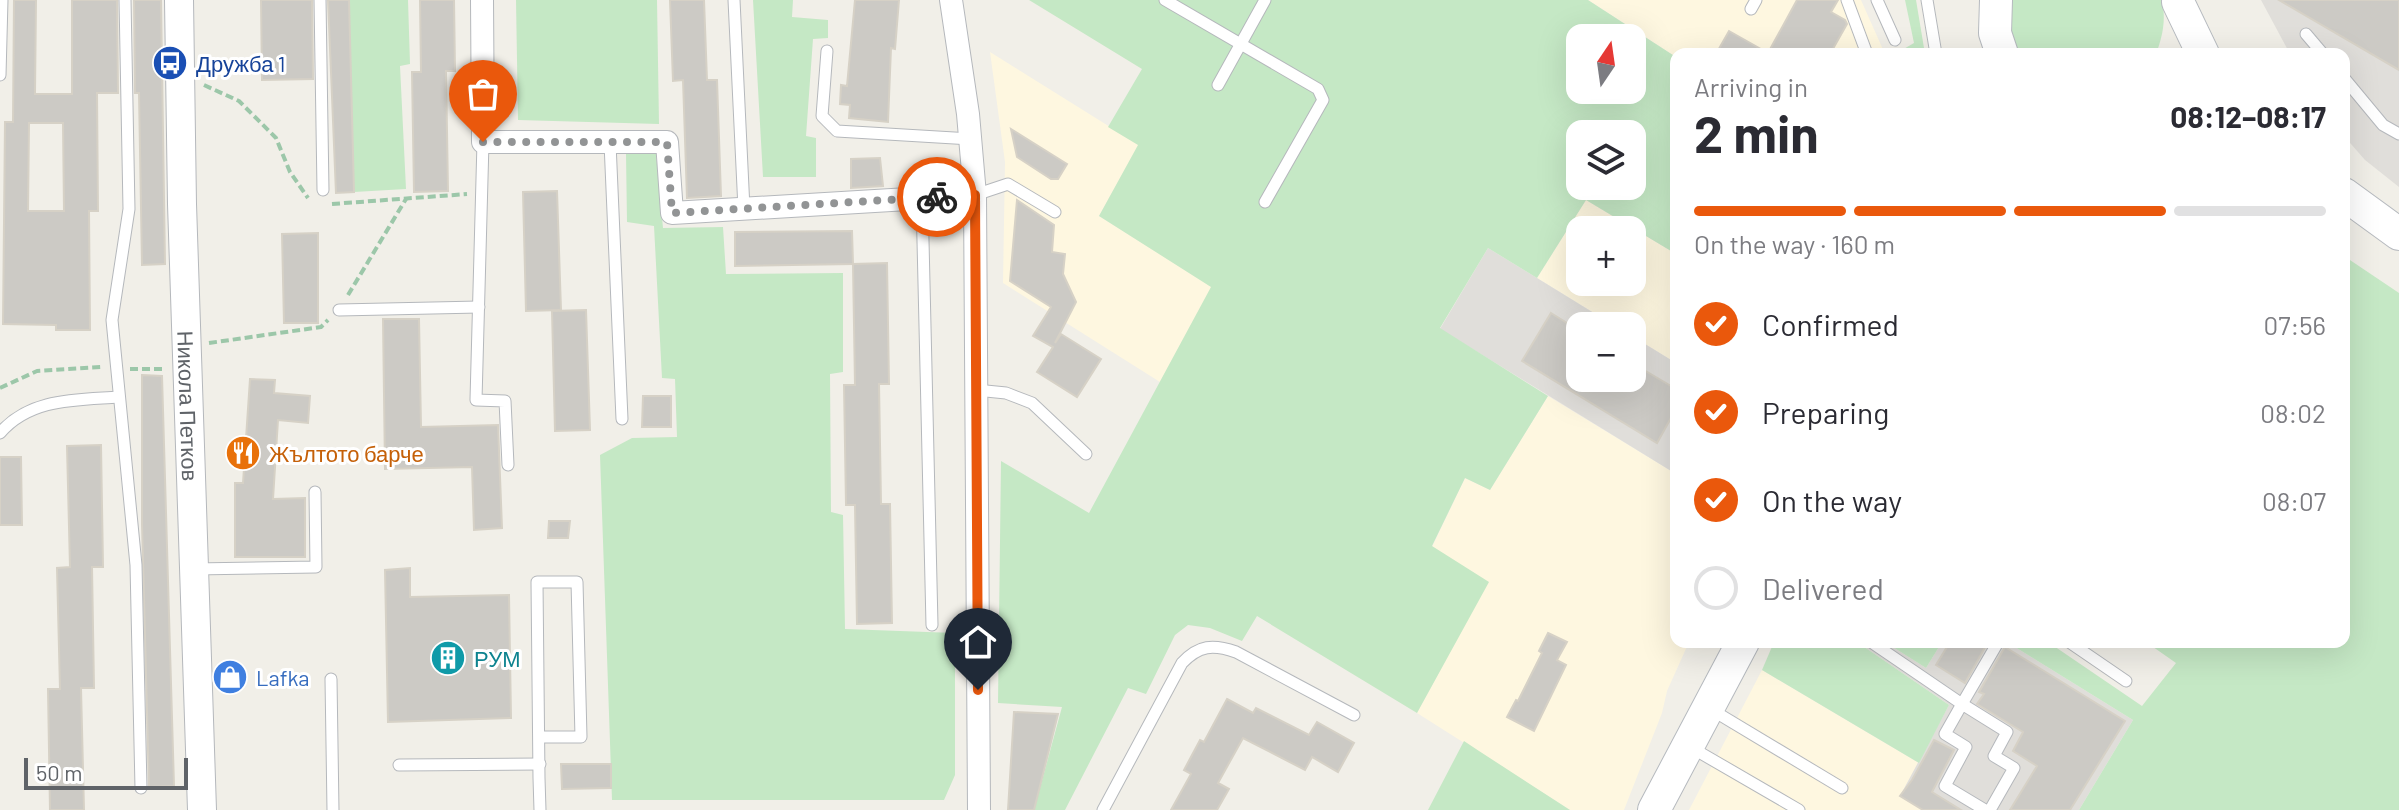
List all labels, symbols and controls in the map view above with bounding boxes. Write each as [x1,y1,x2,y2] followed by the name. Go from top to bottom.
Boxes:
[1566,24,1646,104] north arrow
[1566,24,1646,392] map controls
[151,44,189,82] bus stop icon: Дружба 1
[196,50,286,77] place label: Дружба 1
[449,60,517,142] pin
[1694,71,1808,102] text: Arriving in
[461,72,505,116] icon: bag
[2170,98,2326,134] text: 08:12–08:17
[1694,101,1819,163] text: 2 min
[1566,120,1646,200] button: layers
[897,157,977,237] courier
[915,175,959,219] icon: bike
[1566,216,1646,296] button: +
[1694,228,1895,259] text: On the way · 160 m
[1694,302,1738,346] icon: check
[1762,306,1899,342] text: Confirmed
[2263,309,2326,340] text: 07:56
[1566,312,1646,392] button: −
[173,330,204,482] street label: Никола Петков
[1694,390,1738,434] icon: check
[1762,394,1889,430] text: Preparing
[2260,397,2326,428] text: 08:02
[224,434,262,472] restaurant icon: Жълтото барче
[269,440,424,467] place label: Жълтото барче
[1694,478,1738,522] icon: check
[1762,482,1902,518] text: On the way
[2262,485,2326,516] text: 08:07
[1762,570,1884,606] text: Delivered
[944,608,1012,690] pin
[956,620,1000,664] icon: home
[429,639,467,677] building icon: РУМ
[474,645,521,671] place label: РУМ
[211,658,249,696] shop icon: Lafka
[256,664,310,690] place label: Lafka
[24,754,188,790] scale bar
[36,759,82,785] text: 50 m

